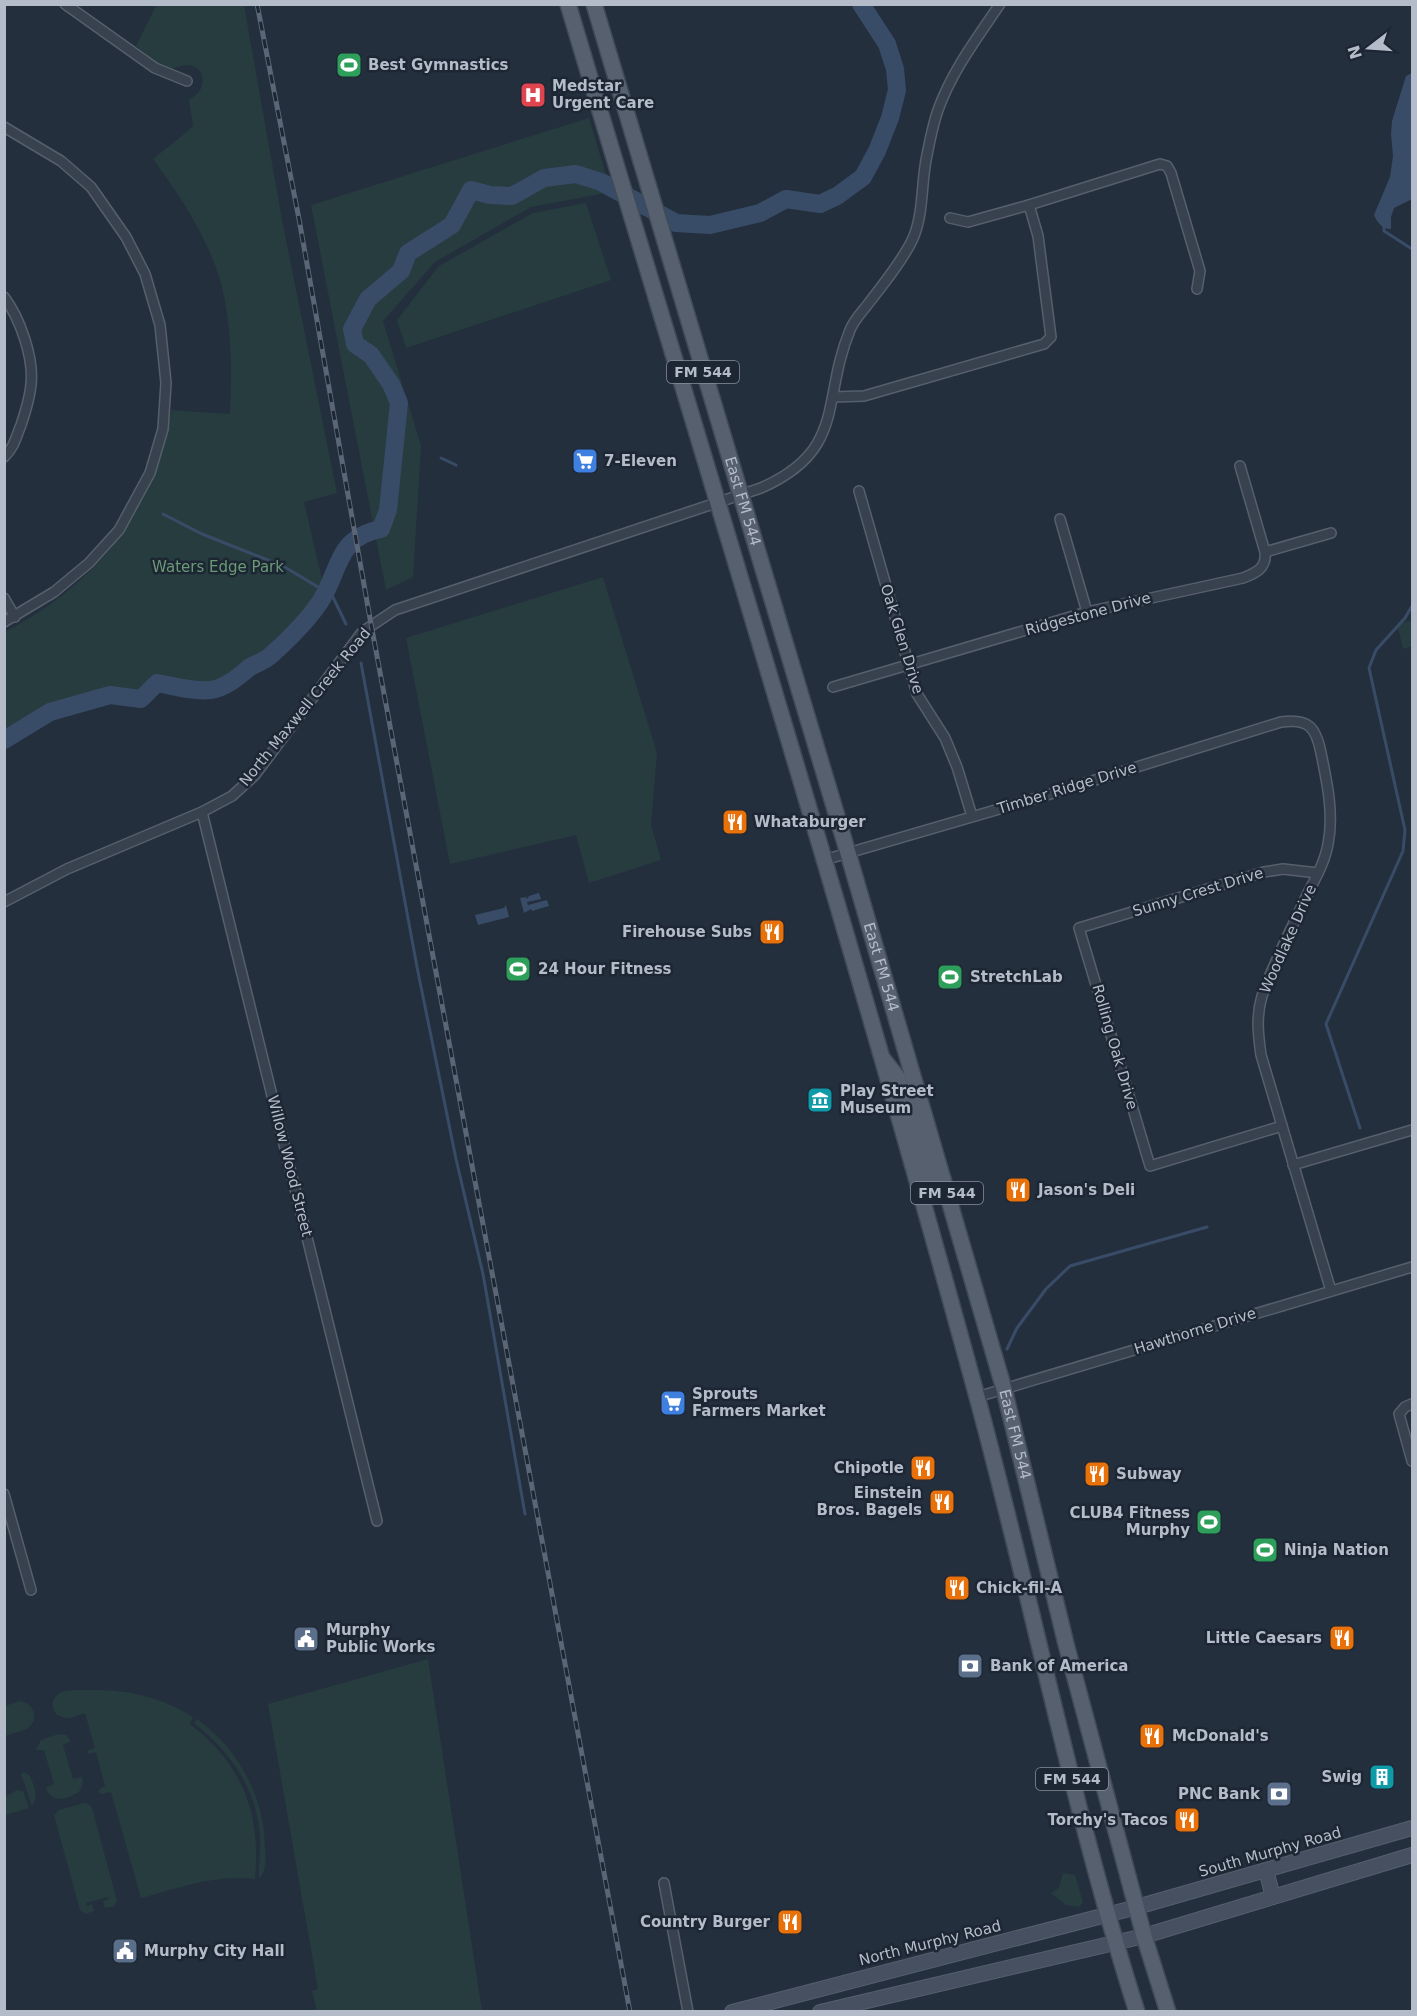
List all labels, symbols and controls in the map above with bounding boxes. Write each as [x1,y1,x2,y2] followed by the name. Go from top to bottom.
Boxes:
[1339,18,1399,78] north arrow
[1344,43,1366,61] text: N
[334,50,364,80] sports icon: Best Gymnastics
[368,56,509,74] place label: Best Gymnastics
[552,77,654,112] place label: Medstar Urgent Care
[518,80,548,110] hospital icon: Medstar Urgent Care
[667,361,739,383] road number: FM 544
[570,446,600,476] supermarket icon: 7-Eleven
[604,452,677,470] place label: 7-Eleven
[721,454,765,548] street label: East FM 544
[152,558,284,576] park label: Waters Edge Park
[877,582,927,696] street label: Oak Glen Drive
[1023,589,1153,639] street label: Ridgestone Drive
[236,624,374,790] street label: North Maxwell Creek Road
[994,758,1139,818] street label: Timber Ridge Drive
[720,807,750,837] restaurant icon: Whataburger
[754,813,866,831] place label: Whataburger
[1130,864,1266,920] street label: Sunny Crest Drive
[1256,882,1320,996] street label: Woodlake Drive
[757,917,787,947] restaurant icon: Firehouse Subs
[860,920,903,1014] street label: East FM 544
[622,923,752,941] place label: Firehouse Subs
[503,954,533,984] sports icon: 24 Hour Fitness
[538,960,672,978] place label: 24 Hour Fitness
[935,962,965,992] sports icon: StretchLab
[970,968,1063,986] place label: StretchLab
[1088,982,1142,1112] street label: Rolling Oak Drive
[840,1082,934,1117] place label: Play Street Museum
[805,1085,835,1115] museum icon: Play Street Museum
[264,1093,316,1239] street label: Willow Wood Street
[1003,1175,1033,1205] restaurant icon: Jason's Deli
[1037,1181,1135,1199] place label: Jason's Deli
[911,1182,983,1204] road number: FM 544
[1132,1304,1258,1358] street label: Hawthorne Drive
[692,1385,826,1420] place label: Sprouts Farmers Market
[995,1387,1035,1481] street label: East FM 544
[658,1388,688,1418] supermarket icon: Sprouts Farmers Market
[908,1453,938,1483] restaurant icon: Chipotle
[834,1459,904,1477] place label: Chipotle
[1082,1459,1112,1489] restaurant icon: Subway
[1116,1465,1182,1483] place label: Subway
[816,1484,922,1519] place label: Einstein Bros. Bagels
[927,1487,957,1517] restaurant icon: Einstein Bros. Bagels
[1069,1504,1190,1539] place label: CLUB4 Fitness Murphy
[1194,1507,1224,1537] sports icon: CLUB4 Fitness Murphy
[1250,1535,1280,1565] sports icon: Ninja Nation
[1284,1541,1389,1559] place label: Ninja Nation
[942,1573,972,1603] restaurant icon: Chick-fil-A
[976,1579,1062,1597] place label: Chick-fil-A
[326,1621,435,1656] place label: Murphy Public Works
[1327,1623,1357,1653] restaurant icon: Little Caesars
[291,1624,321,1654] public building icon: Murphy Public Works
[1206,1629,1322,1647] place label: Little Caesars
[955,1651,985,1681] bank icon: Bank of America
[990,1657,1128,1675] place label: Bank of America
[1137,1721,1167,1751] restaurant icon: McDonald's
[1172,1727,1269,1745] place label: McDonald's
[1367,1762,1397,1792] building icon: Swig
[1036,1768,1108,1790] road number: FM 544
[1321,1768,1362,1786] place label: Swig
[1264,1779,1294,1809] bank icon: PNC Bank
[1178,1785,1261,1803] place label: PNC Bank
[1172,1805,1202,1835] restaurant icon: Torchy's Tacos
[1047,1811,1168,1829] place label: Torchy's Tacos
[1197,1823,1343,1881] street label: South Murphy Road
[775,1907,805,1937] restaurant icon: Country Burger
[640,1913,771,1931] place label: Country Burger
[857,1917,1003,1969] street label: North Murphy Road
[110,1936,140,1966] public building icon: Murphy City Hall
[144,1942,285,1960] place label: Murphy City Hall

